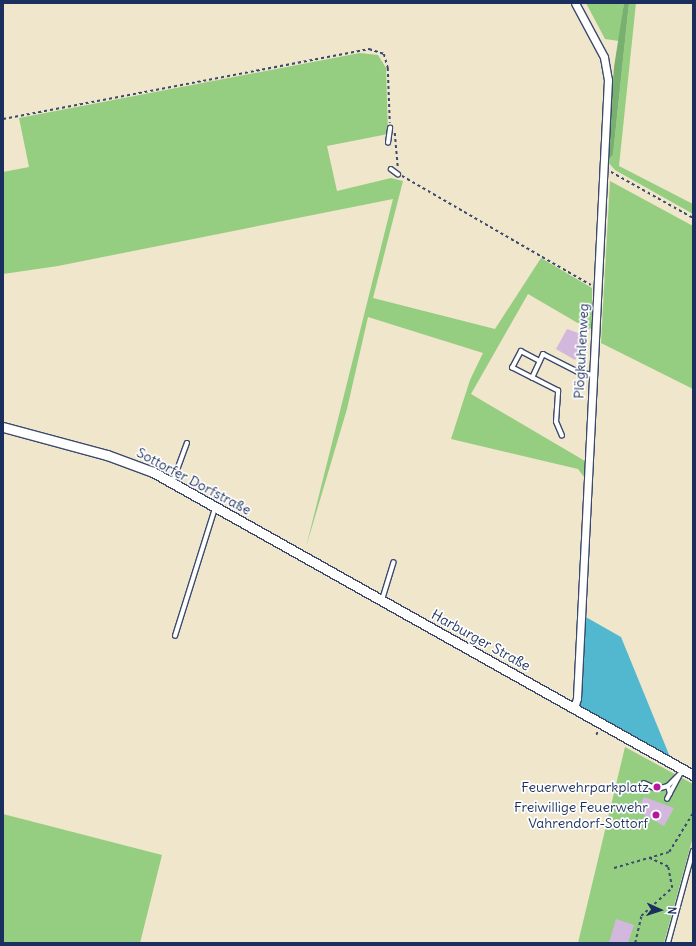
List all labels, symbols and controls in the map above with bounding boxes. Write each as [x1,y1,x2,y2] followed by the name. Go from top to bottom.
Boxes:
[570,303,592,399] street label: Plögkuhlenweg
[134,444,254,518] street label: Sottorfer Dorfstraße
[429,606,533,674] street label: Harburger Straße
[521,779,649,795] place label: Feuerwehrparkplatz
[652,782,662,792] marker: Feuerwehrparkplatz
[514,799,648,832] place label: Freiwillige Feuerwehr Vahrendorf-Sottorf
[651,810,661,820] marker: Freiwillige Feuerwehr Vahrendorf-Sottorf
[640,890,680,930] north arrow
[665,906,679,915] text: N

